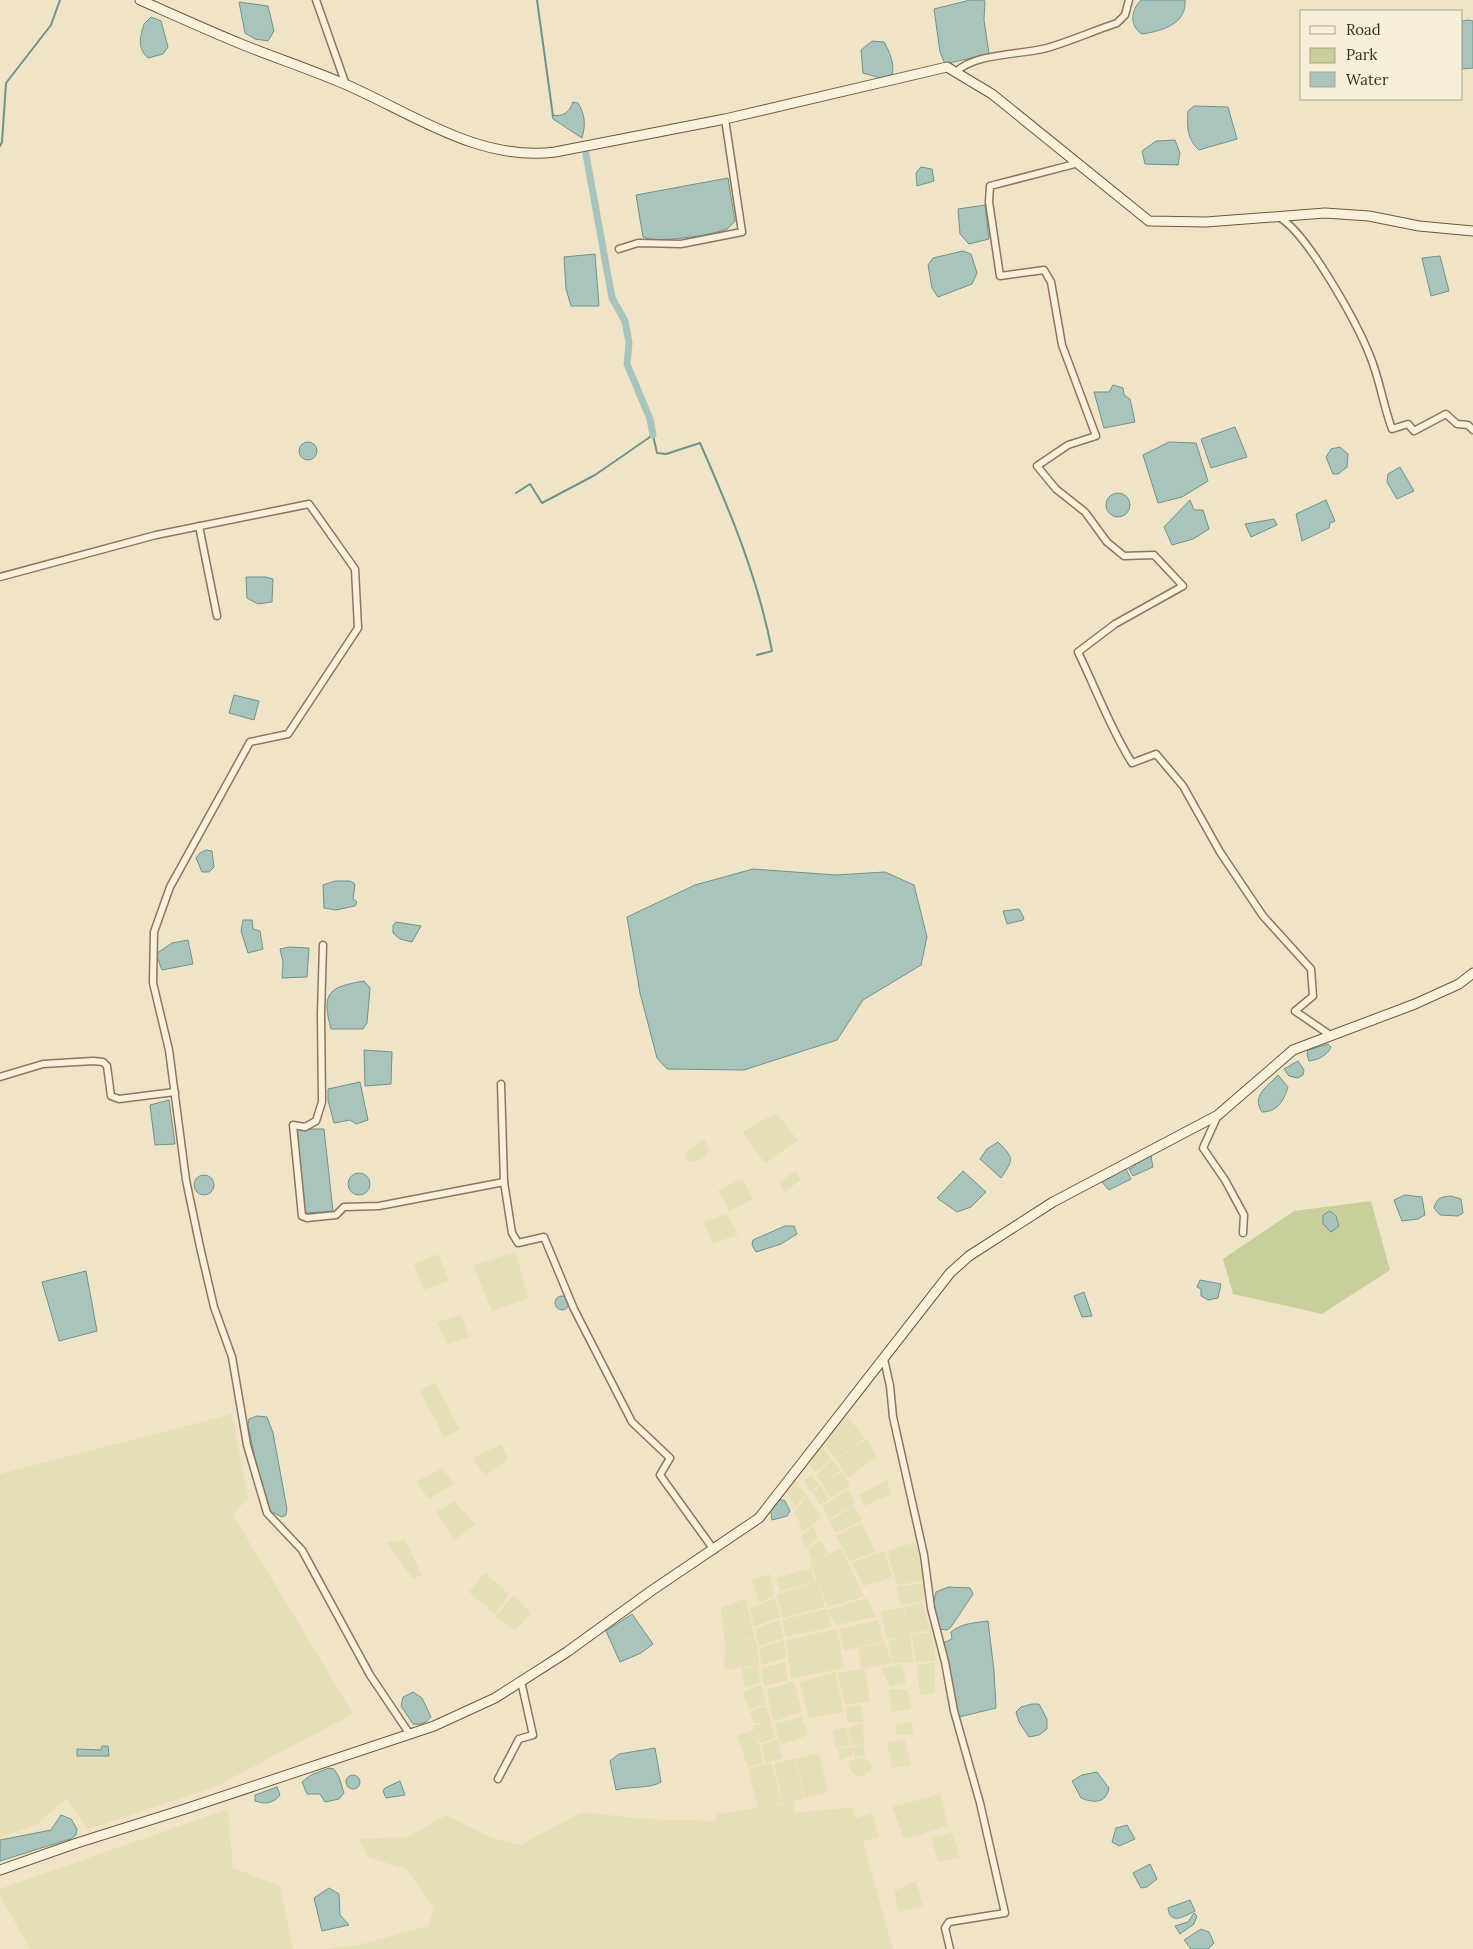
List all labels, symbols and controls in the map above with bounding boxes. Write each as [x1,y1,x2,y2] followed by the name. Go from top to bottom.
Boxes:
[1300,10,1463,100] legend
[1346,20,1381,39] text: Road
[1346,45,1377,64] text: Park
[1346,70,1389,89] text: Water

